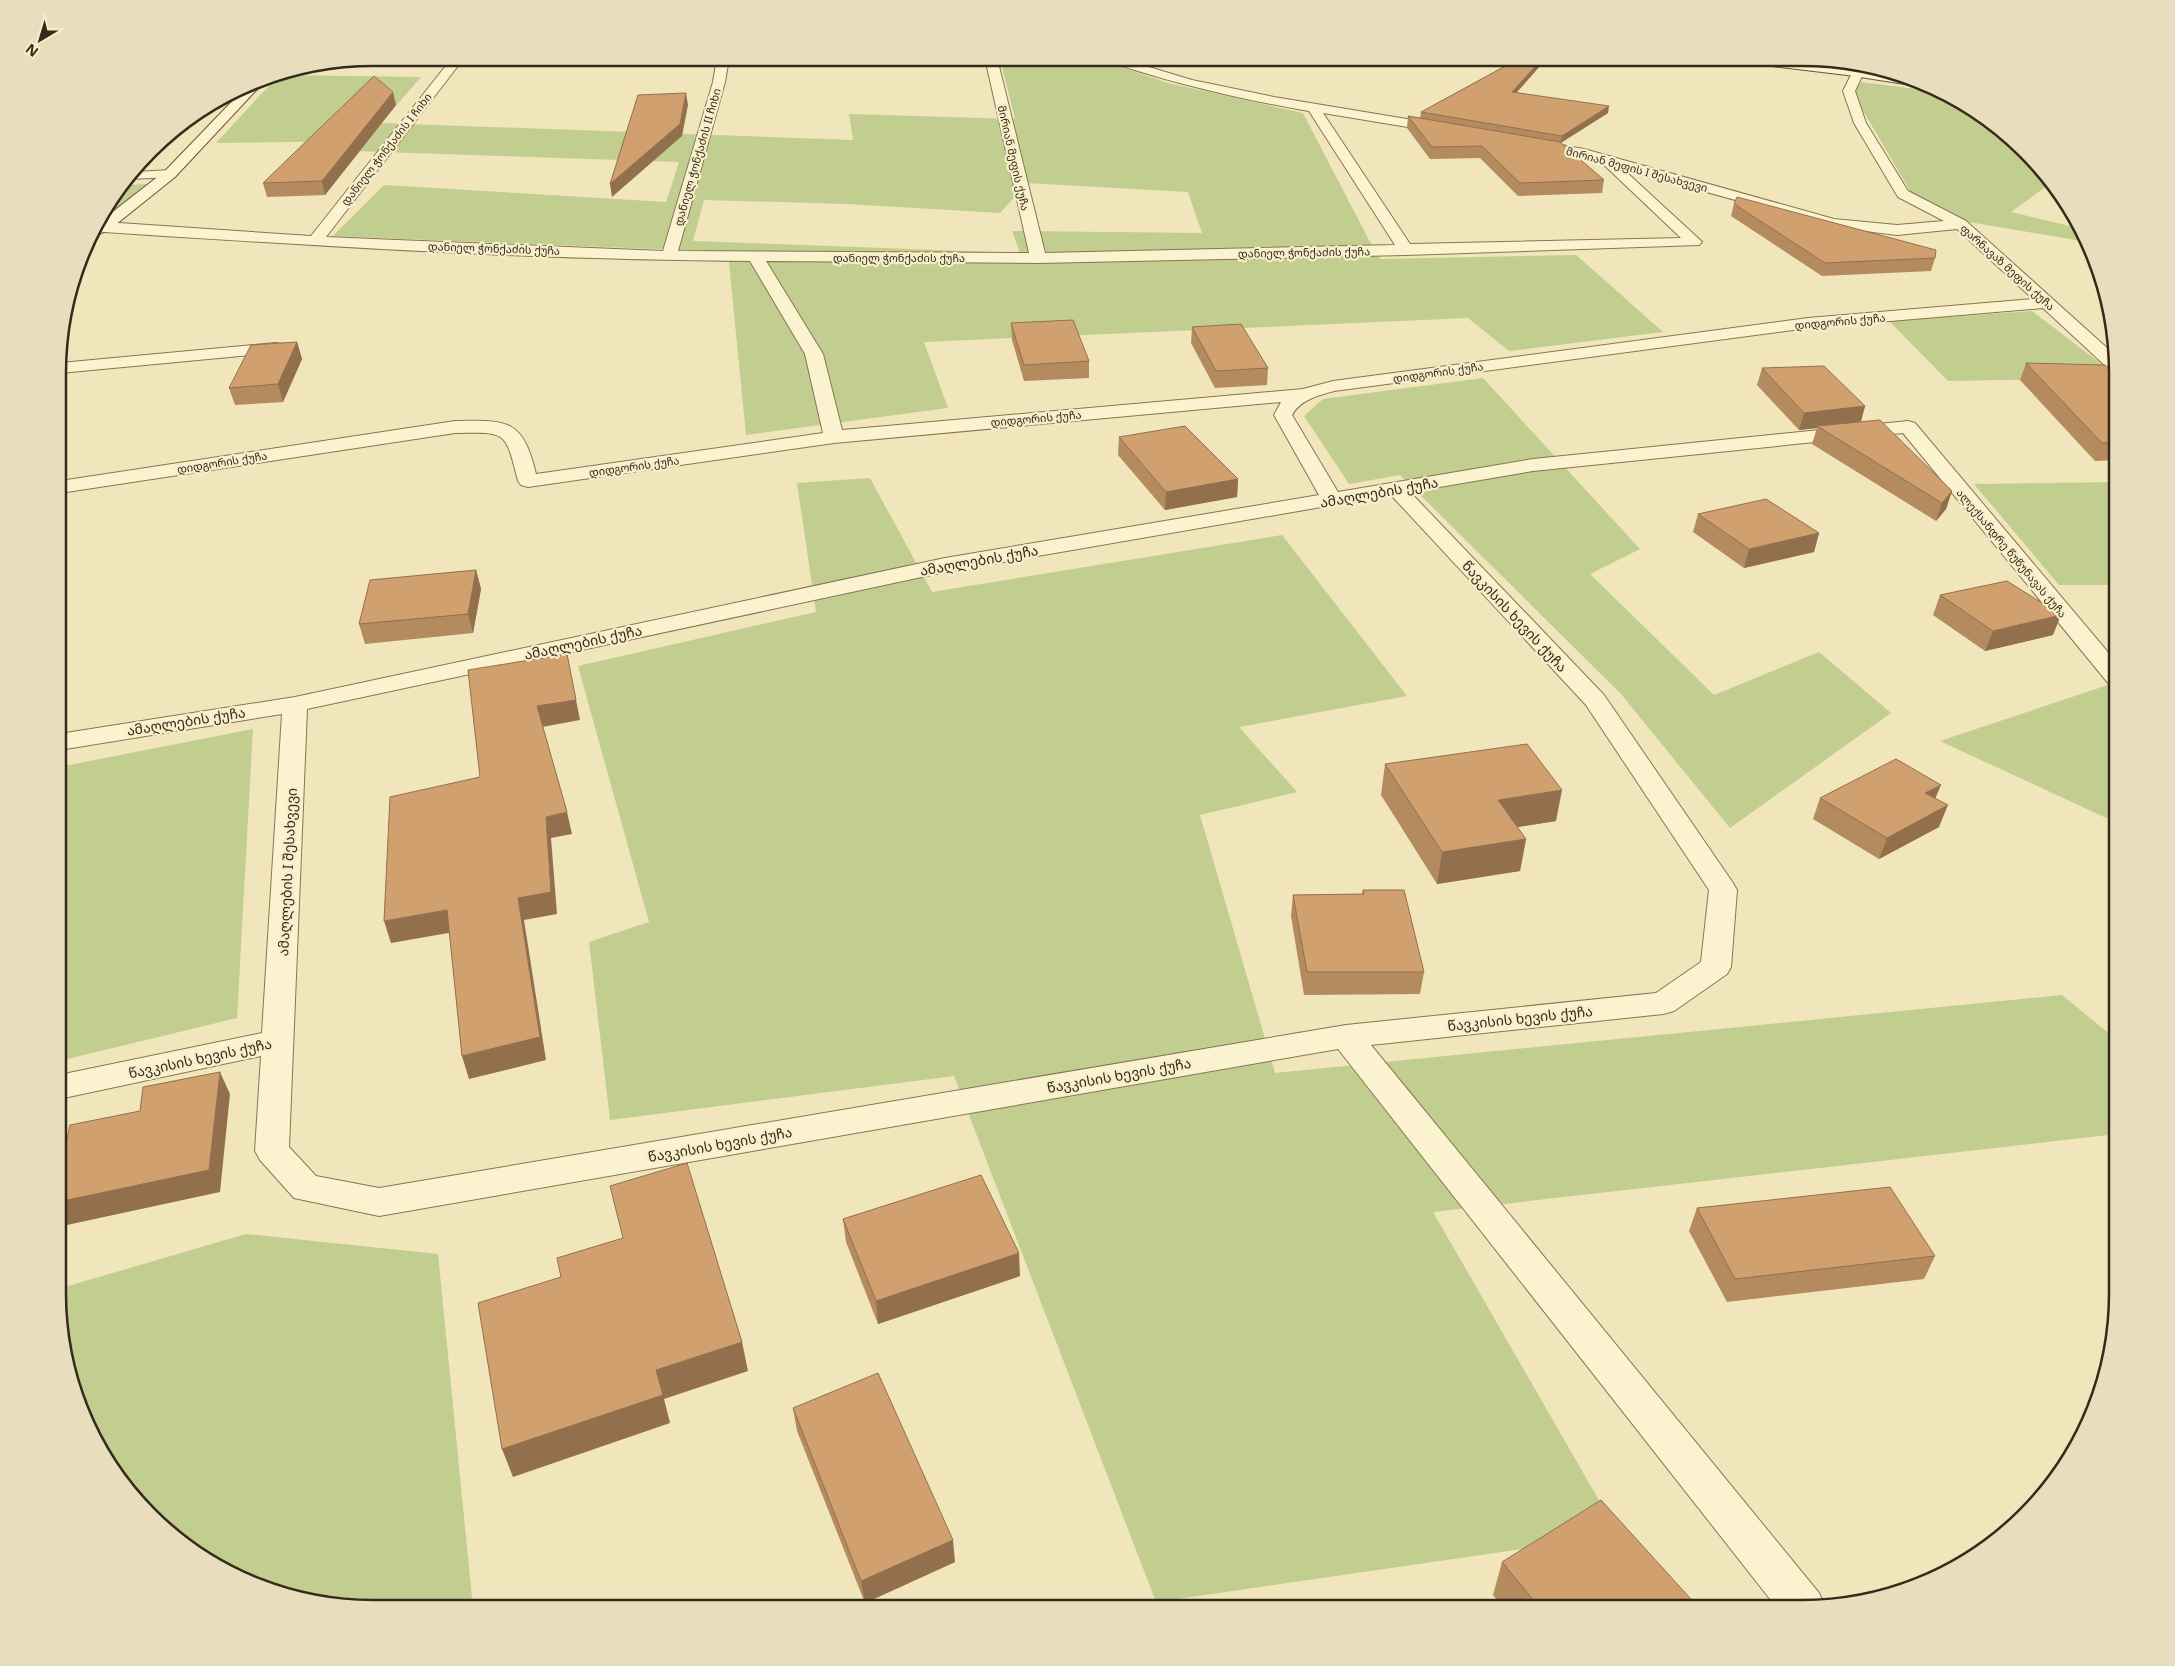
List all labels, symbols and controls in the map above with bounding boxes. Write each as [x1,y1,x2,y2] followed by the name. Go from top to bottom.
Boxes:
[15,15,65,65] north arrow
[21,40,42,62] text: N
[670,86,724,228] street label: დანიელ ჭონქაძის II ჩიხი
[337,90,435,208] street label: დანიელ ჭონქაძის I ჩიხი
[995,104,1033,212] street label: მირიან მეფის ქუჩა
[1565,143,1709,195] street label: მირიან მეფის I შესახვევი
[1958,221,2058,313] street label: ფარნავაზ მეფის ქუჩა
[428,238,560,258] street label: დანიელ ჭონქაძის ქუჩა
[1238,243,1370,261] street label: დანიელ ჭონქაძის ქუჩა
[833,250,965,265] street label: დანიელ ჭონქაძის ქუჩა
[1794,310,1886,332] street label: დიდგორის ქუჩა
[1392,358,1484,386] street label: დიდგორის ქუჩა
[990,407,1082,429] street label: დიდგორის ქუჩა
[176,447,268,477] street label: დიდგორის ქუჩა
[588,452,680,480] street label: დიდგორის ქუჩა
[1318,472,1440,512] street label: ამაღლების ქუჩა
[1954,485,2070,621] street label: ალექსანდრე წუწუნავას ქუჩა
[918,540,1040,580] street label: ამაღლების ქუჩა
[1458,556,1572,676] street label: წავკისის ხევის ქუჩა
[522,620,644,664] street label: ამაღლების ქუჩა
[125,702,247,740] street label: ამაღლების ქუჩა
[273,787,301,957] street label: ამაღლების I შესახვევი
[1446,1001,1594,1035] street label: წავკისის ხევის ქუჩა
[127,1034,273,1082] street label: წავკისის ხევის ქუჩა
[1045,1053,1193,1097] street label: წავკისის ხევის ქუჩა
[646,1122,794,1166] street label: წავკისის ხევის ქუჩა

